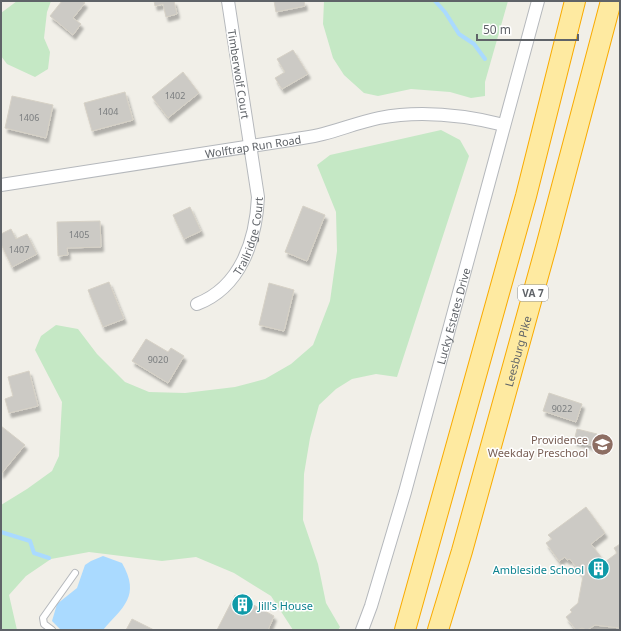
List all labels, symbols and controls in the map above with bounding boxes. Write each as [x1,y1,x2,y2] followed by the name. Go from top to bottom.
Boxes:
[477,16,578,42] scale bar
[483,21,511,38] text: 50 m
[225,28,253,120] street label: Timberwolf Court
[165,89,185,102] house number: 1402
[98,105,118,118] house number: 1404
[19,111,39,124] house number: 1406
[204,131,302,161] street label: Wolftrap Run Road
[229,197,265,278] street label: Trailridge Court
[69,228,89,241] house number: 1405
[9,243,29,256] house number: 1407
[432,266,473,366] street label: Lucky Estates Drive
[518,285,548,301] road number: VA 7
[500,314,534,388] street label: Leesburg Pike
[148,353,168,366] house number: 9020
[552,402,572,415] house number: 9022
[488,432,588,460] place label: Providence Weekday Preschool
[590,432,616,458] school or university icon: Providence Weekday Preschool
[586,556,612,582] building icon: Ambleside School
[493,562,584,577] place label: Ambleside School
[229,592,255,618] building icon: Jill's House
[257,598,313,613] place label: Jill's House

